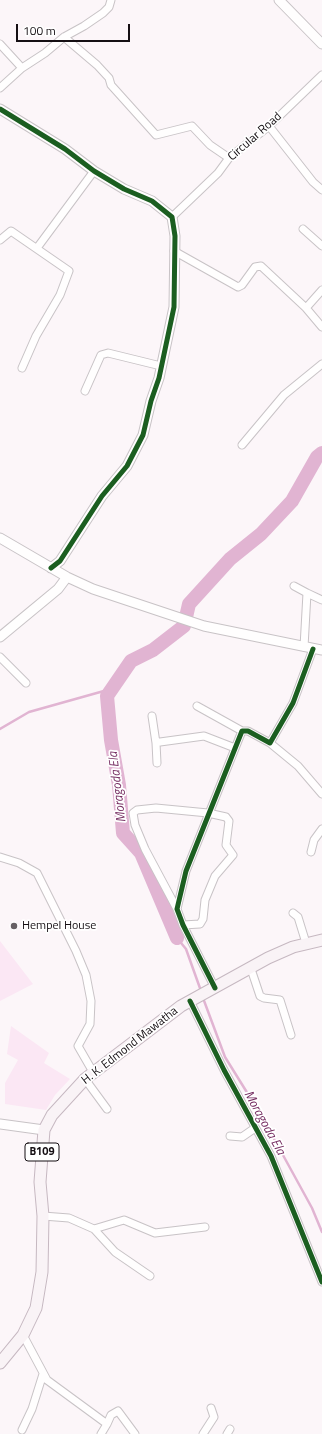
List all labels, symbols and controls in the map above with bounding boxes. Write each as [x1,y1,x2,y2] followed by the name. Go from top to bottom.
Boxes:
[18,16,132,42] scale bar
[23,21,56,40] text: 100 m
[225,110,285,164] street label: Circular Road
[106,751,130,823] water label: Moragoda Ela
[22,919,96,933] place label: Hempel House
[9,921,19,931] marker: Hempel House
[79,1004,181,1088] street label: H. K. Edmond Mawatha
[240,1088,288,1158] water label: Moragoda Ela
[25,1143,59,1161] road number: B109

